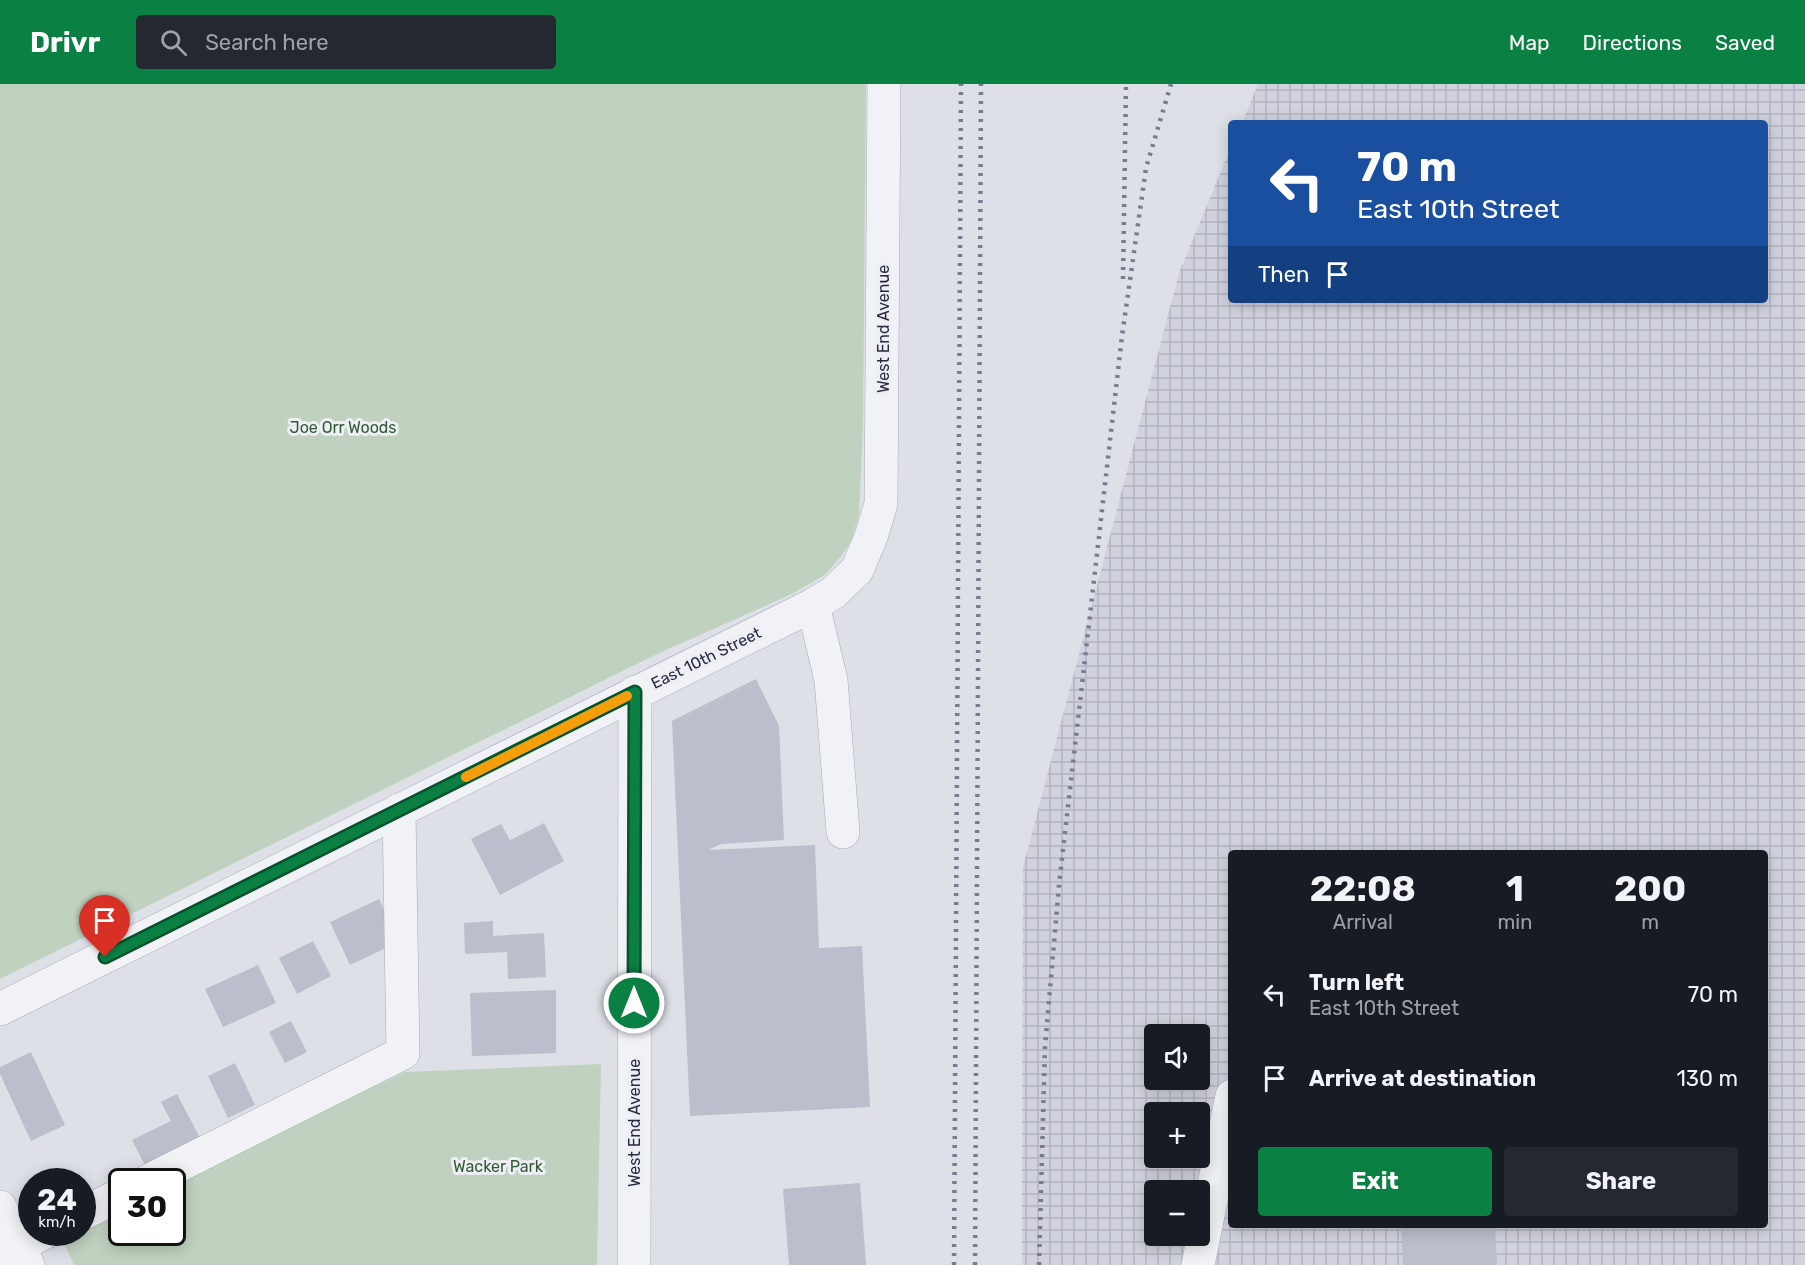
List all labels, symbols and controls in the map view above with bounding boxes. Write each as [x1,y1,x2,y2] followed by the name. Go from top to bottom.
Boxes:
[136,15,556,69] search box
[30,26,100,59] text: Drivr
[157,26,190,59] icon: search
[205,29,329,56] text: Search here
[1509,30,1550,55] text: Map
[1583,30,1682,55] text: Directions
[1715,30,1775,55] text: Saved
[1357,142,1457,192] text: 70 m
[1258,144,1336,222] icon: left
[1357,193,1560,225] text: East 10th Street
[1321,258,1354,291] icon: arrive
[1258,261,1309,288] text: Then
[874,265,893,393] street label: West End Avenue
[289,418,397,437] park label: Joe Orr Woods
[648,623,764,693] street label: East 10th Street
[1310,867,1416,910] text: 22:08
[1506,867,1524,910] text: 1
[1614,867,1686,910] text: 200
[79,895,130,957] pin
[88,904,121,937] icon: arrive
[1333,910,1393,934] text: Arrival
[1498,910,1532,934] text: min
[1641,910,1659,934] text: m
[1309,969,1404,996] text: Turn left
[602,971,666,1035] position arrow
[1258,978,1291,1011] icon: left
[1688,981,1738,1008] text: 70 m
[1309,996,1459,1020] text: East 10th Street
[1144,1024,1210,1246] map controls
[1144,1024,1210,1090] button: sound
[625,1059,644,1187] street label: West End Avenue
[1258,1062,1291,1095] icon: arrive
[1309,1065,1536,1092] text: Arrive at destination
[1676,1065,1738,1092] text: 130 m
[1144,1102,1210,1168] button: +
[1258,1147,1492,1216] button: Exit
[1504,1147,1738,1216] button: Share
[453,1157,544,1176] park label: Wacker Park
[108,1168,186,1246] speed limit sign: 30
[1144,1180,1210,1246] button: −
[37,1182,77,1218] text: 24
[38,1213,76,1231] text: km/h

